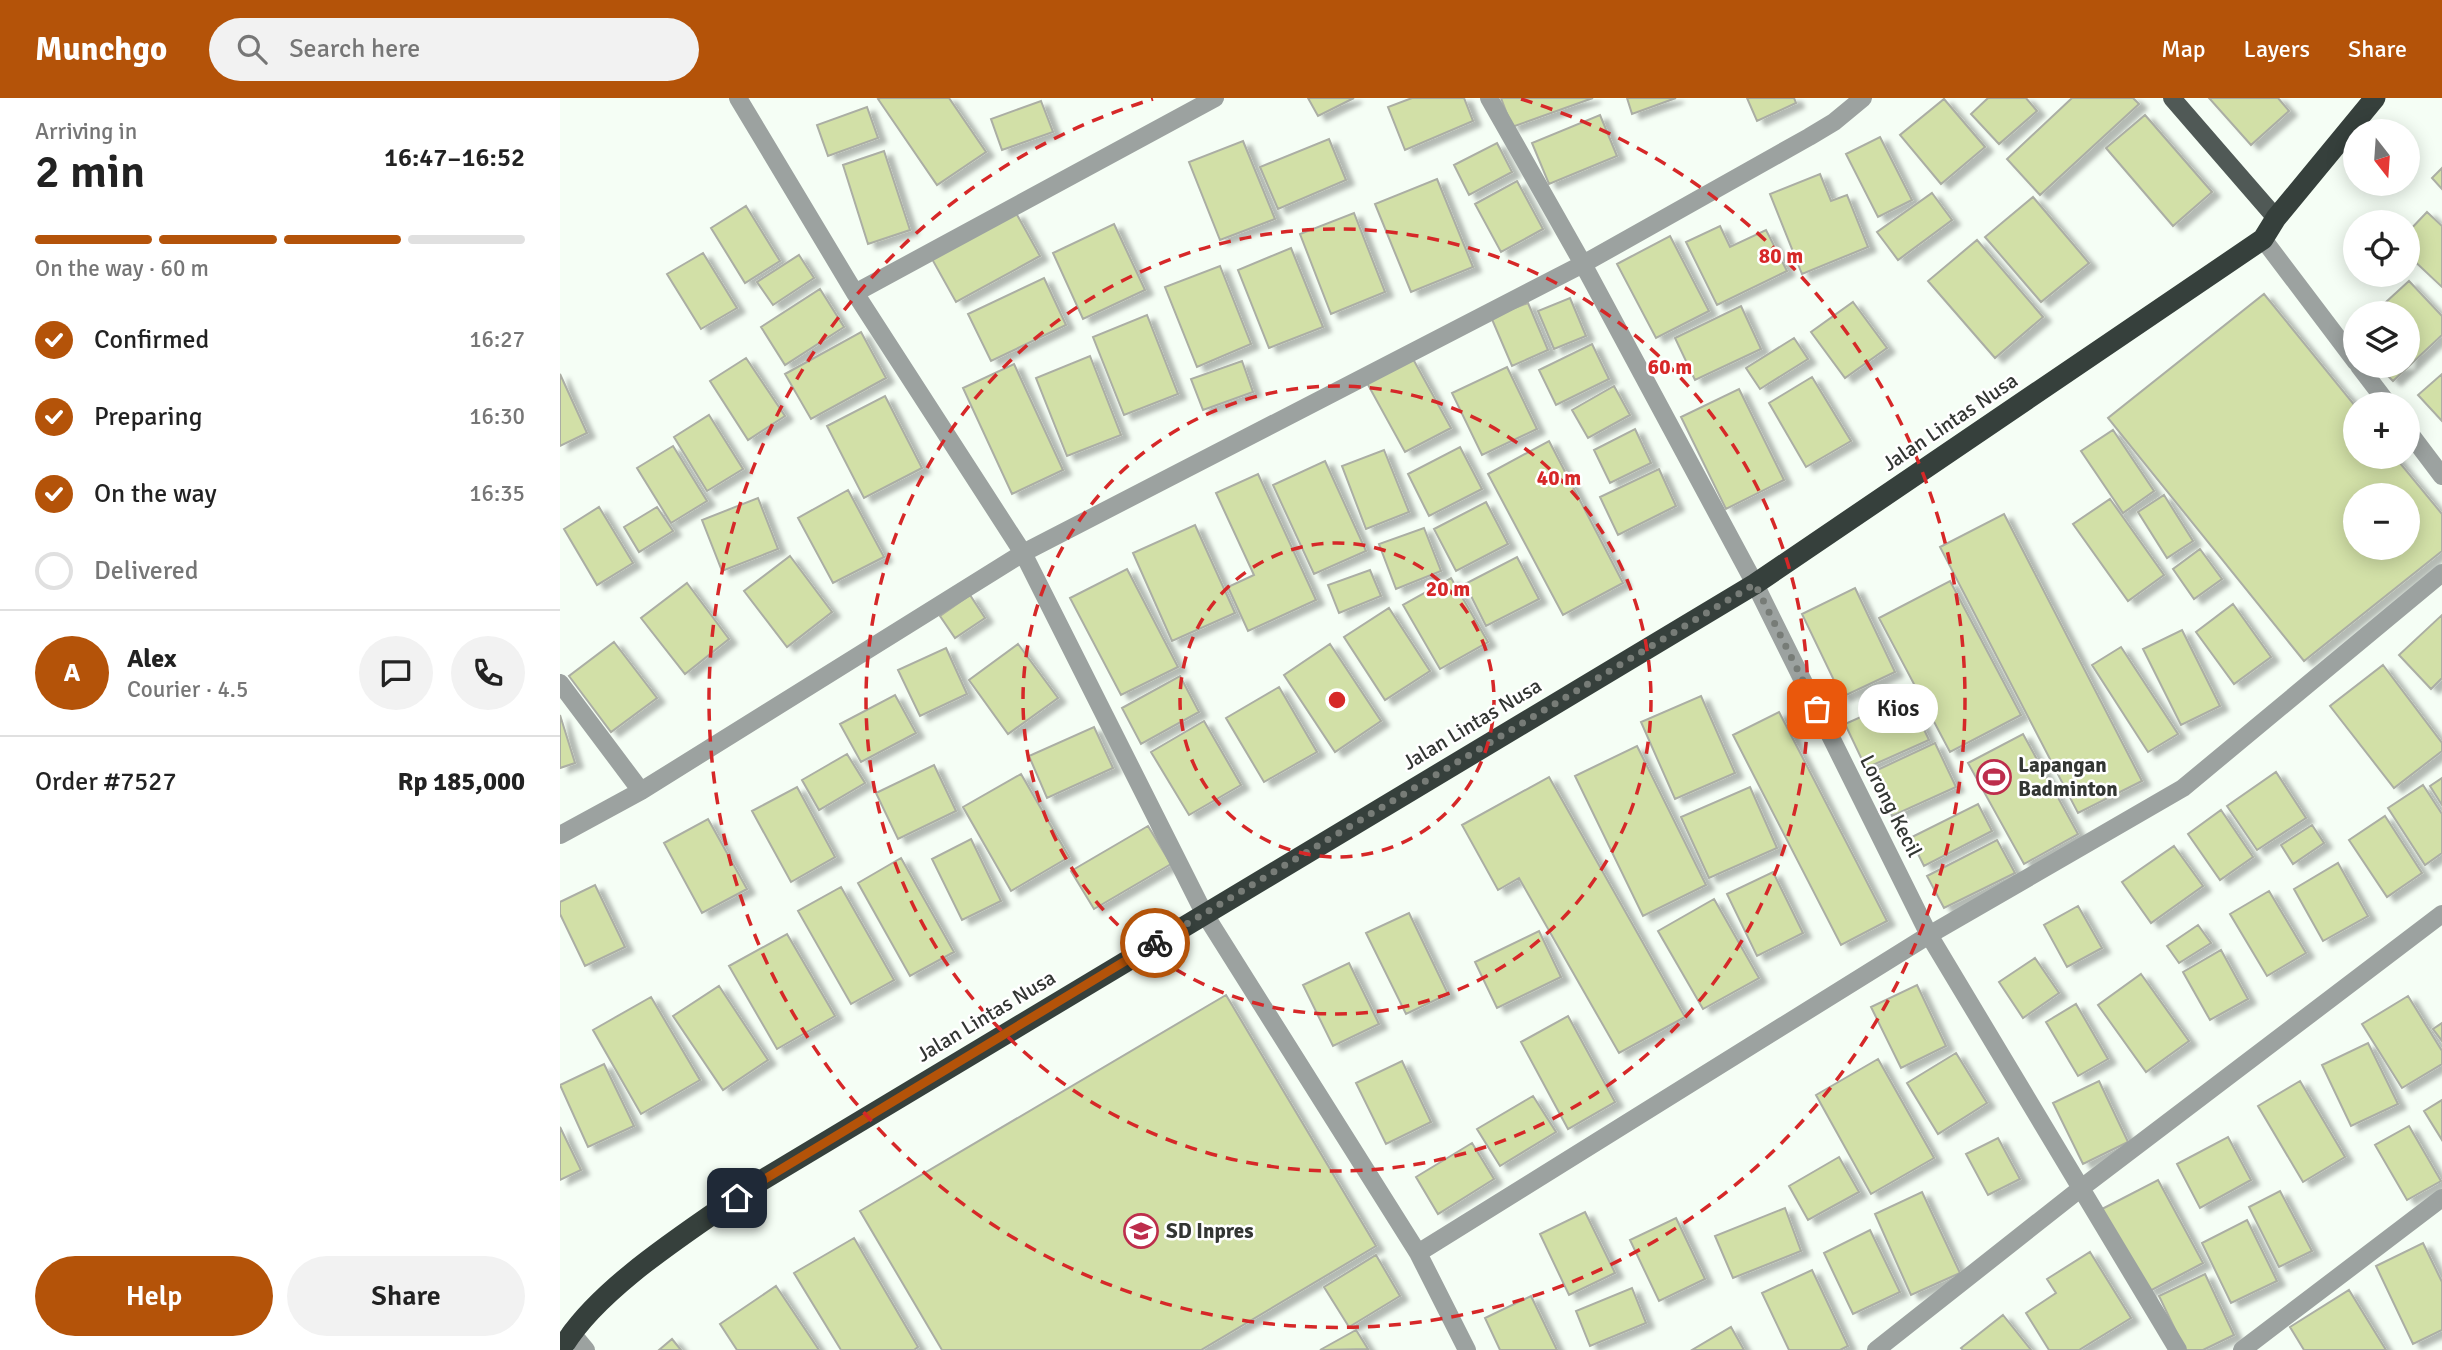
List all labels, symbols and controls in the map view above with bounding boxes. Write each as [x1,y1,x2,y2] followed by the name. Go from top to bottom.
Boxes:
[209,18,699,81] search box
[35,29,167,70] text: Munchgo
[233,30,271,68] icon: search
[289,33,420,65] text: Search here
[2161,34,2206,64] text: Map
[2244,34,2310,64] text: Layers
[2348,34,2407,64] text: Share
[35,117,137,146] text: Arriving in
[2343,119,2420,196] north arrow
[2343,119,2420,560] map controls
[384,142,525,174] text: 16:47–16:52
[35,144,145,200] text: 2 min
[2343,210,2420,287] button: locate
[1759,243,1803,269] text: 80 m
[35,254,209,283] text: On the way · 60 m
[2343,301,2420,378] button: layers
[35,321,73,359] icon: check
[94,324,209,356] text: Confirmed
[469,325,525,354] text: 16:27
[1648,354,1692,380] text: 60 m
[1877,367,2023,477] street label: Jalan Lintas Nusa
[2343,392,2420,469] button: +
[35,398,73,436] icon: check
[94,401,202,433] text: Preparing
[469,402,525,431] text: 16:30
[1537,465,1581,491] text: 40 m
[35,475,73,513] icon: check
[94,478,217,510] text: On the way
[469,479,525,508] text: 16:35
[2343,483,2420,560] button: −
[94,555,199,587] text: Delivered
[1426,576,1470,602] text: 20 m
[359,636,433,710] button: chat
[451,636,525,710] button: phone
[127,643,177,675] text: Alex
[64,657,80,689] text: A
[1398,672,1546,776] street label: Jalan Lintas Nusa
[127,675,248,704] text: Courier · 4.5
[1787,679,1847,739] pin
[1859,684,1940,734] callout: Kios
[1325,688,1349,712] centre of rings
[1798,690,1836,728] icon: bag
[1877,694,1919,723] text: Kios
[1854,750,1928,862] street label: Lorong Kecil
[2018,752,2118,802] place label: Lapangan Badminton
[1975,758,2013,796] sports icon: Lapangan Badminton
[35,766,176,798] text: Order #7527
[397,766,525,798] text: Rp 185,000
[1120,908,1190,978] courier
[1136,924,1174,962] icon: bike
[912,964,1060,1068] street label: Jalan Lintas Nusa
[707,1168,767,1228] pin
[718,1179,756,1217] icon: home
[1122,1212,1160,1250] school or university icon: SD Inpres
[1166,1218,1254,1244] place label: SD Inpres
[35,1256,273,1336] button: Help
[287,1256,525,1336] button: Share

